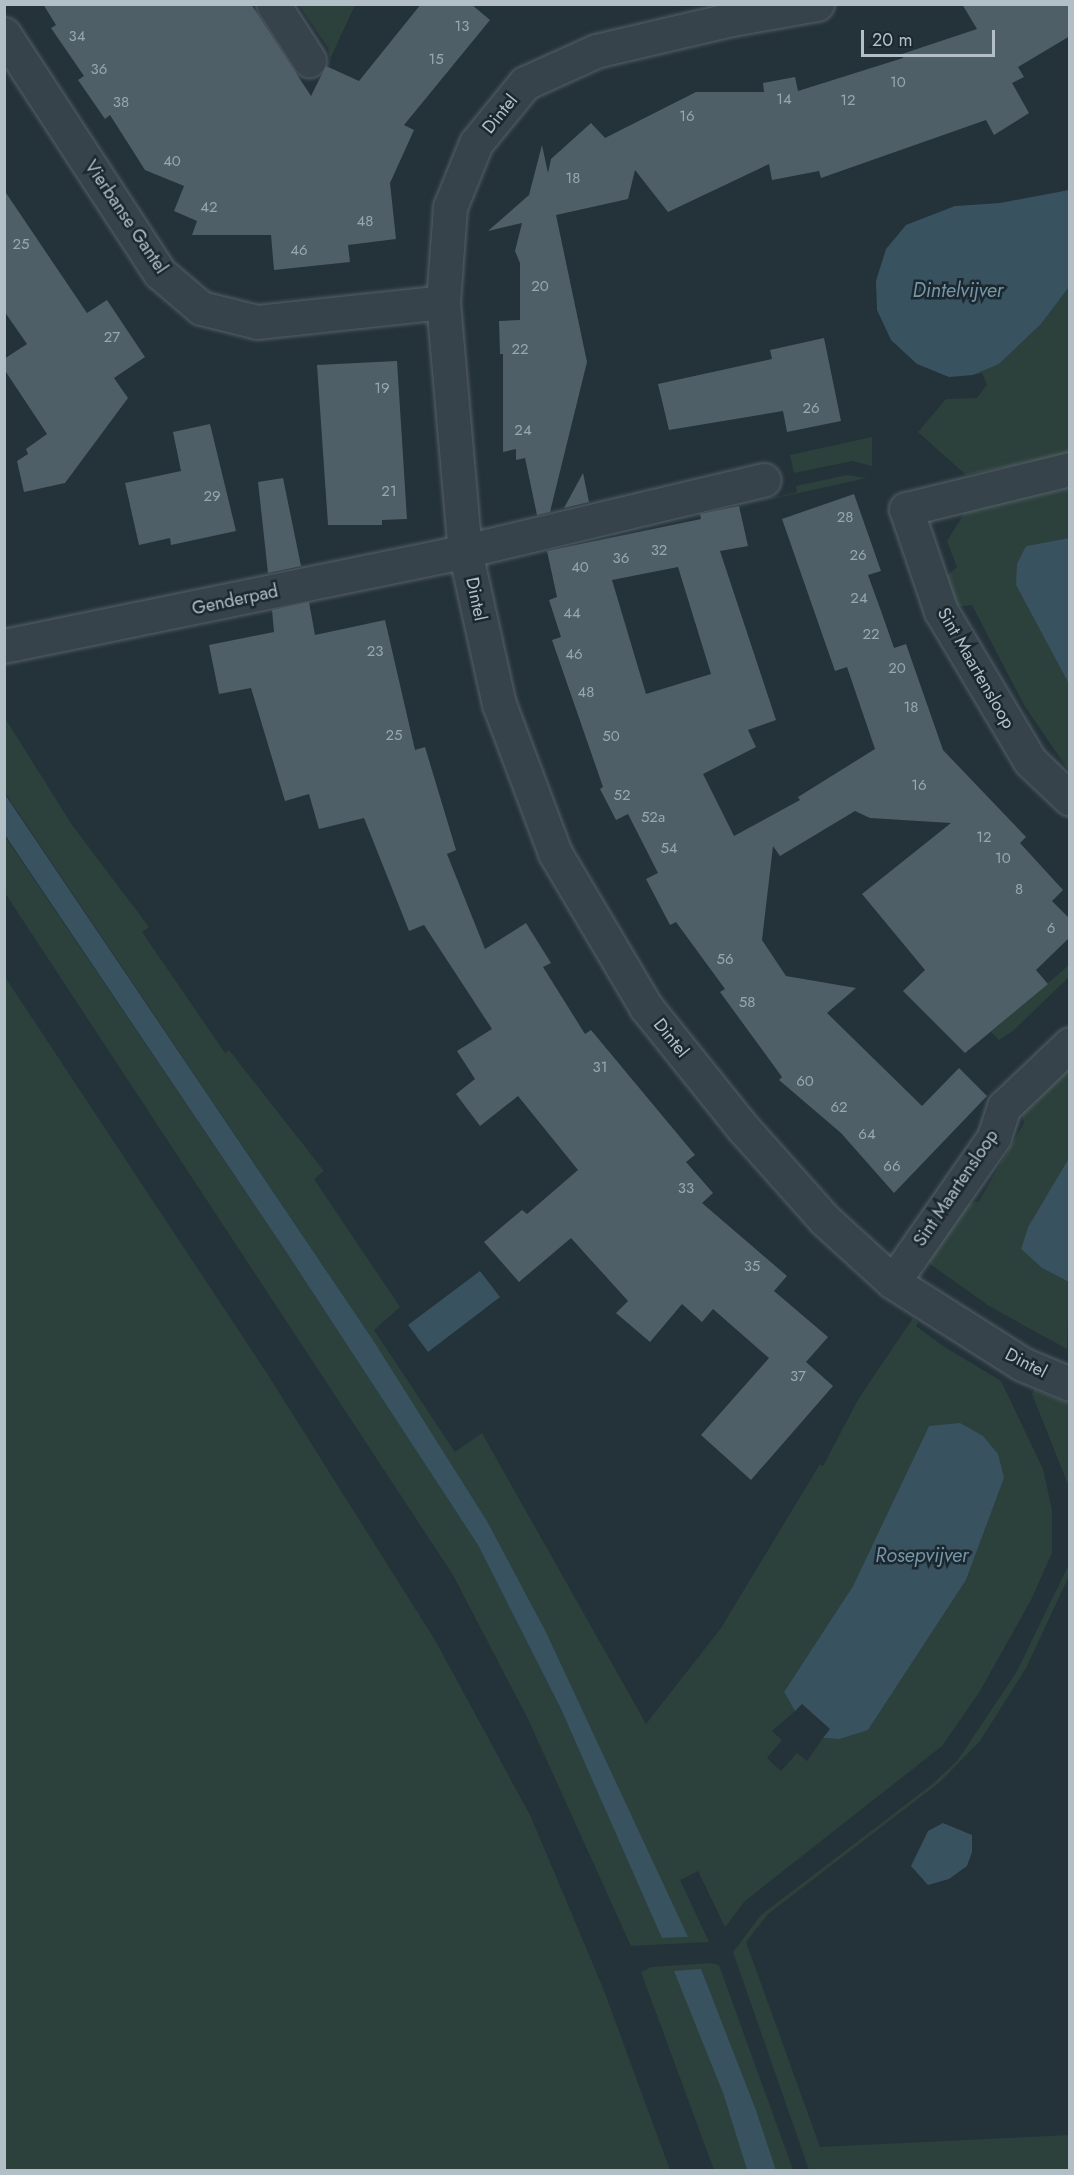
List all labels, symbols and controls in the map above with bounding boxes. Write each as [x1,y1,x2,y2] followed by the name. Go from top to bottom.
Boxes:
[455,18,469,36] house number: 13
[864,18,998,56] scale bar
[872,27,912,53] text: 20 m
[69,28,85,46] house number: 34
[428,51,444,69] house number: 15
[91,61,107,79] house number: 36
[890,74,906,92] house number: 10
[478,90,522,138] street label: Dintel
[776,91,792,109] house number: 14
[840,92,856,110] house number: 12
[113,94,129,112] house number: 38
[679,108,695,126] house number: 16
[163,153,181,171] house number: 40
[80,156,172,278] street label: Vierbanse Gantel
[566,170,580,188] house number: 18
[200,199,218,217] house number: 42
[357,213,373,231] house number: 48
[13,236,29,254] house number: 25
[290,242,308,260] house number: 46
[531,278,549,296] house number: 20
[913,278,1003,302] water label: Dintelvijver
[104,329,120,347] house number: 27
[511,341,529,359] house number: 22
[374,380,390,398] house number: 19
[802,400,820,418] house number: 26
[514,422,532,440] house number: 24
[381,483,397,501] house number: 21
[203,488,221,506] house number: 29
[837,509,853,527] house number: 28
[651,542,667,560] house number: 32
[849,547,867,565] house number: 26
[613,550,629,568] house number: 36
[571,559,589,577] house number: 40
[461,575,491,623] street label: Dintel
[190,580,280,620] street label: Genderpad
[850,590,868,608] house number: 24
[933,604,1019,732] street label: Sint Maartensloop
[563,605,581,623] house number: 44
[862,626,880,644] house number: 22
[367,643,383,661] house number: 23
[565,646,583,664] house number: 46
[888,660,906,678] house number: 20
[578,684,594,702] house number: 48
[904,699,918,717] house number: 18
[386,727,402,745] house number: 25
[602,728,620,746] house number: 50
[911,777,927,795] house number: 16
[614,787,630,805] house number: 52
[641,809,665,827] house number: 52a
[976,829,992,847] house number: 12
[660,840,678,858] house number: 54
[995,850,1011,868] house number: 10
[1015,881,1023,899] house number: 8
[1047,920,1055,938] house number: 6
[716,951,734,969] house number: 56
[739,994,755,1012] house number: 58
[649,1014,693,1062] street label: Dintel
[593,1059,607,1077] house number: 31
[796,1073,814,1091] house number: 60
[830,1099,848,1117] house number: 62
[858,1126,876,1144] house number: 64
[909,1126,1003,1250] street label: Sint Maartensloop
[883,1158,901,1176] house number: 66
[678,1180,694,1198] house number: 33
[744,1258,760,1276] house number: 35
[1001,1343,1051,1383] street label: Dintel
[790,1368,806,1386] house number: 37
[875,1543,969,1567] water label: Rosepvijver

